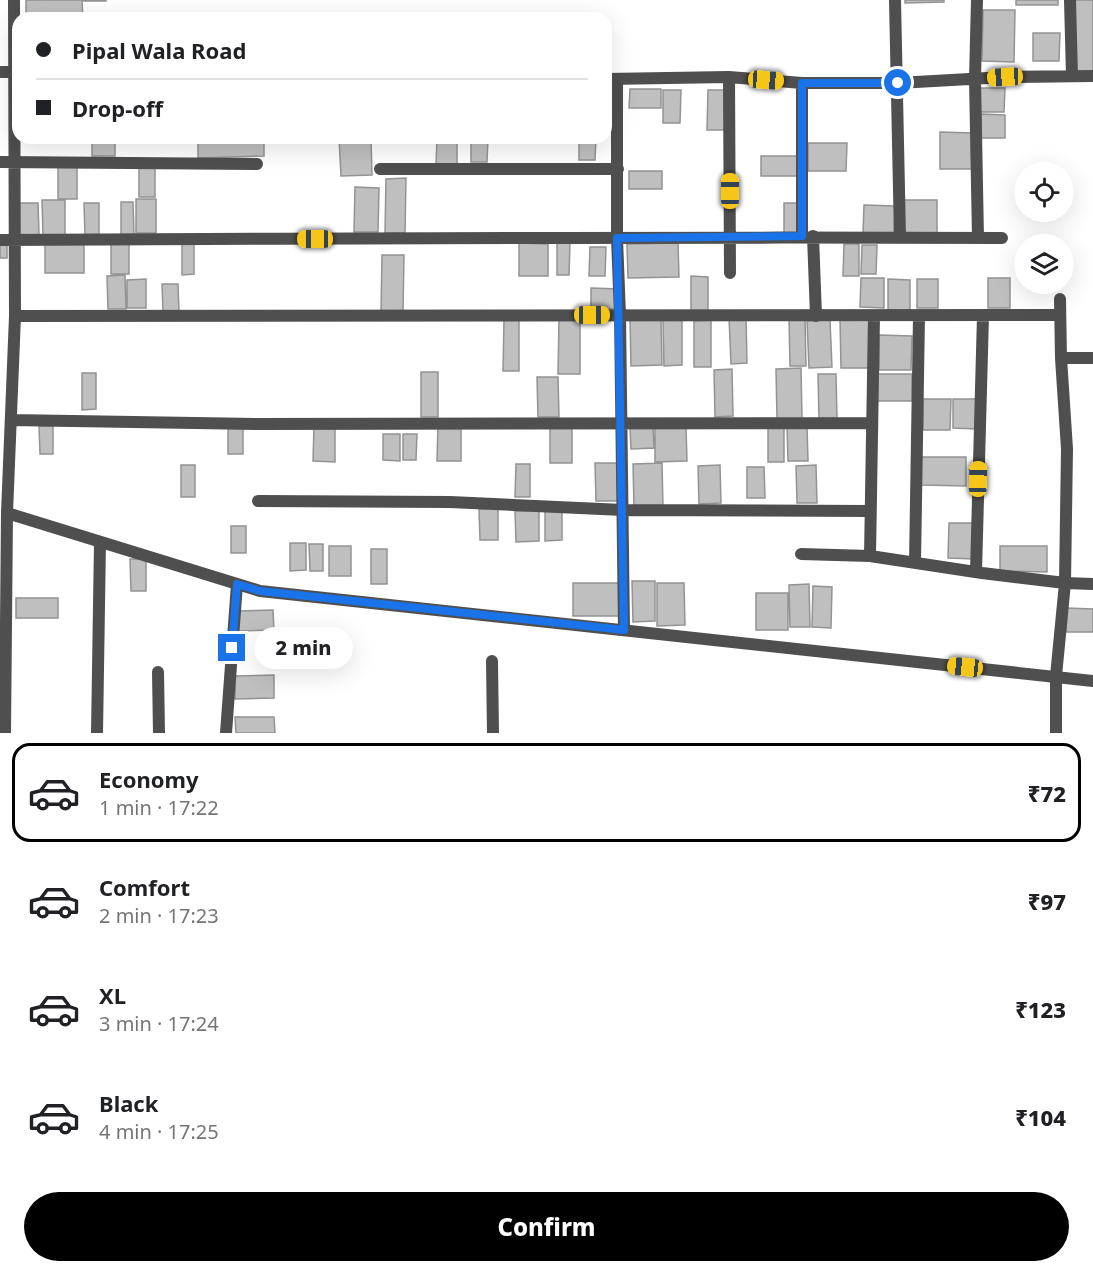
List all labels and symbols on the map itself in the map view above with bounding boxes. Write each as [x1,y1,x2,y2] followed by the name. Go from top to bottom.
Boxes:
[987,67,1023,87] car
[884,69,911,96] route start
[747,70,785,90] car
[721,173,739,209] car
[297,230,333,248] car
[574,306,610,324] car
[969,461,987,497] car
[253,627,352,669] callout: 2 min
[218,634,245,661] route end
[946,656,984,678] car

